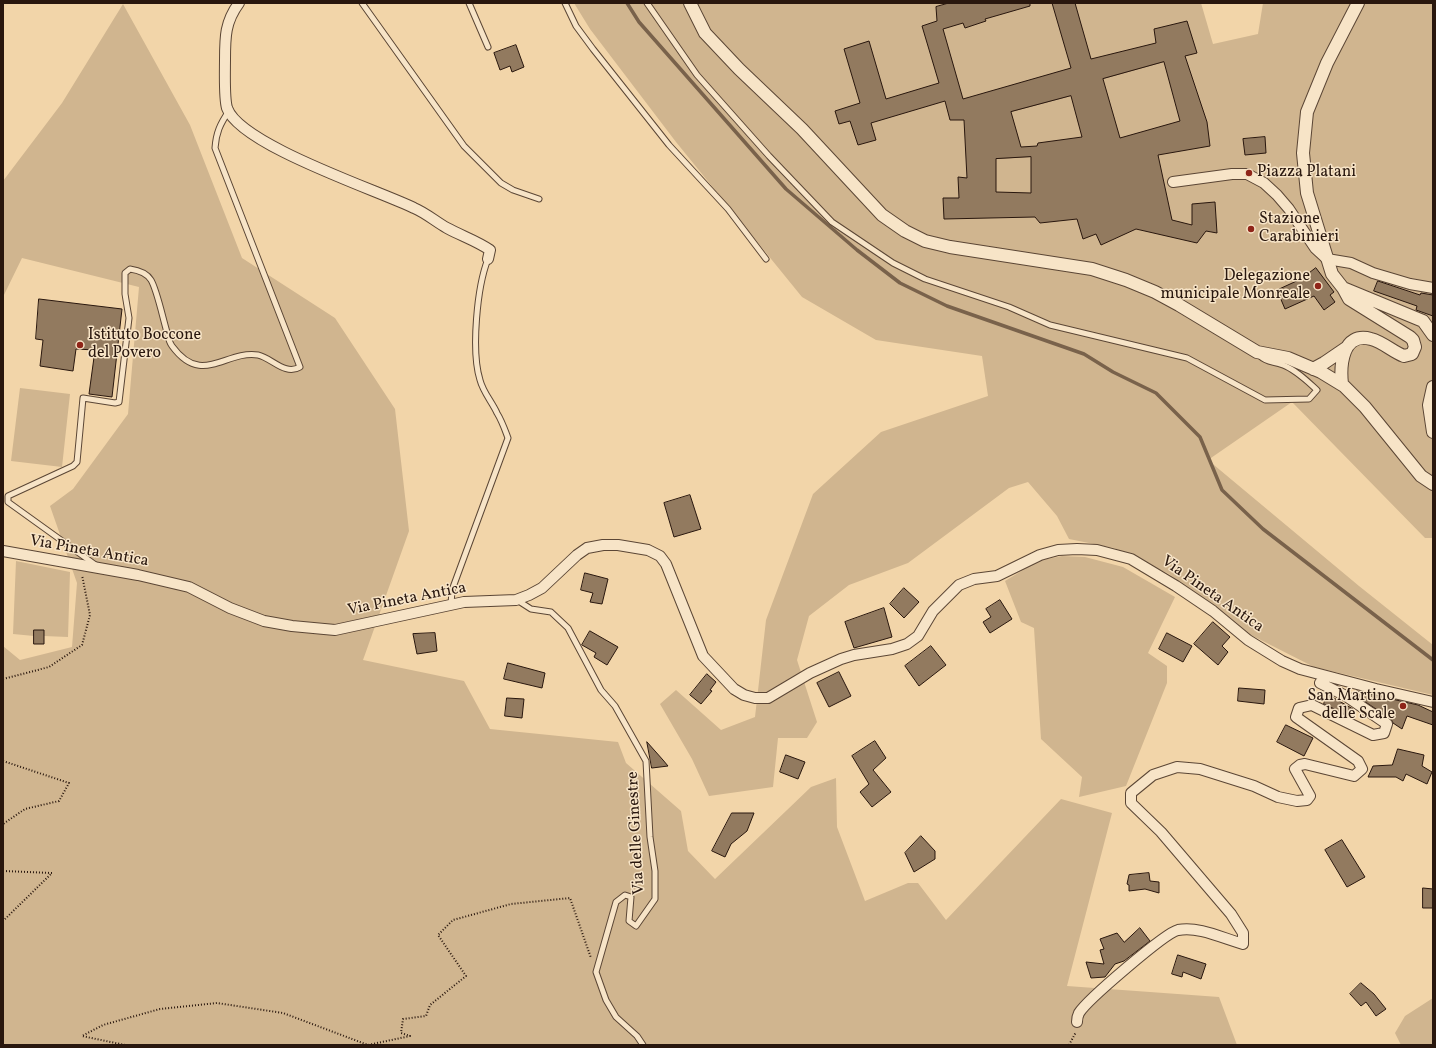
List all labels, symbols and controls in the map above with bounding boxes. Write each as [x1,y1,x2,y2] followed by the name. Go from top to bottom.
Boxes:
[1257,163,1356,183] place label: Piazza Platani
[1244,168,1254,178] marker: Piazza Platani
[1259,210,1339,248] place label: Stazione Carabinieri
[1246,224,1256,234] marker: Stazione Carabinieri
[1161,267,1310,305] place label: Delegazione municipale Monreale
[1313,281,1323,291] marker: Delegazione municipale Monreale
[88,326,201,364] place label: Istituto Boccone del Povero
[75,340,85,350] marker: Istituto Boccone del Povero
[28,532,150,572] street label: Via Pineta Antica
[1157,553,1267,637] street label: Via Pineta Antica
[346,579,468,621] street label: Via Pineta Antica
[1307,687,1395,725] place label: San Martino delle Scale
[1398,701,1408,711] marker: San Martino delle Scale
[624,771,650,895] street label: Via delle Ginestre

